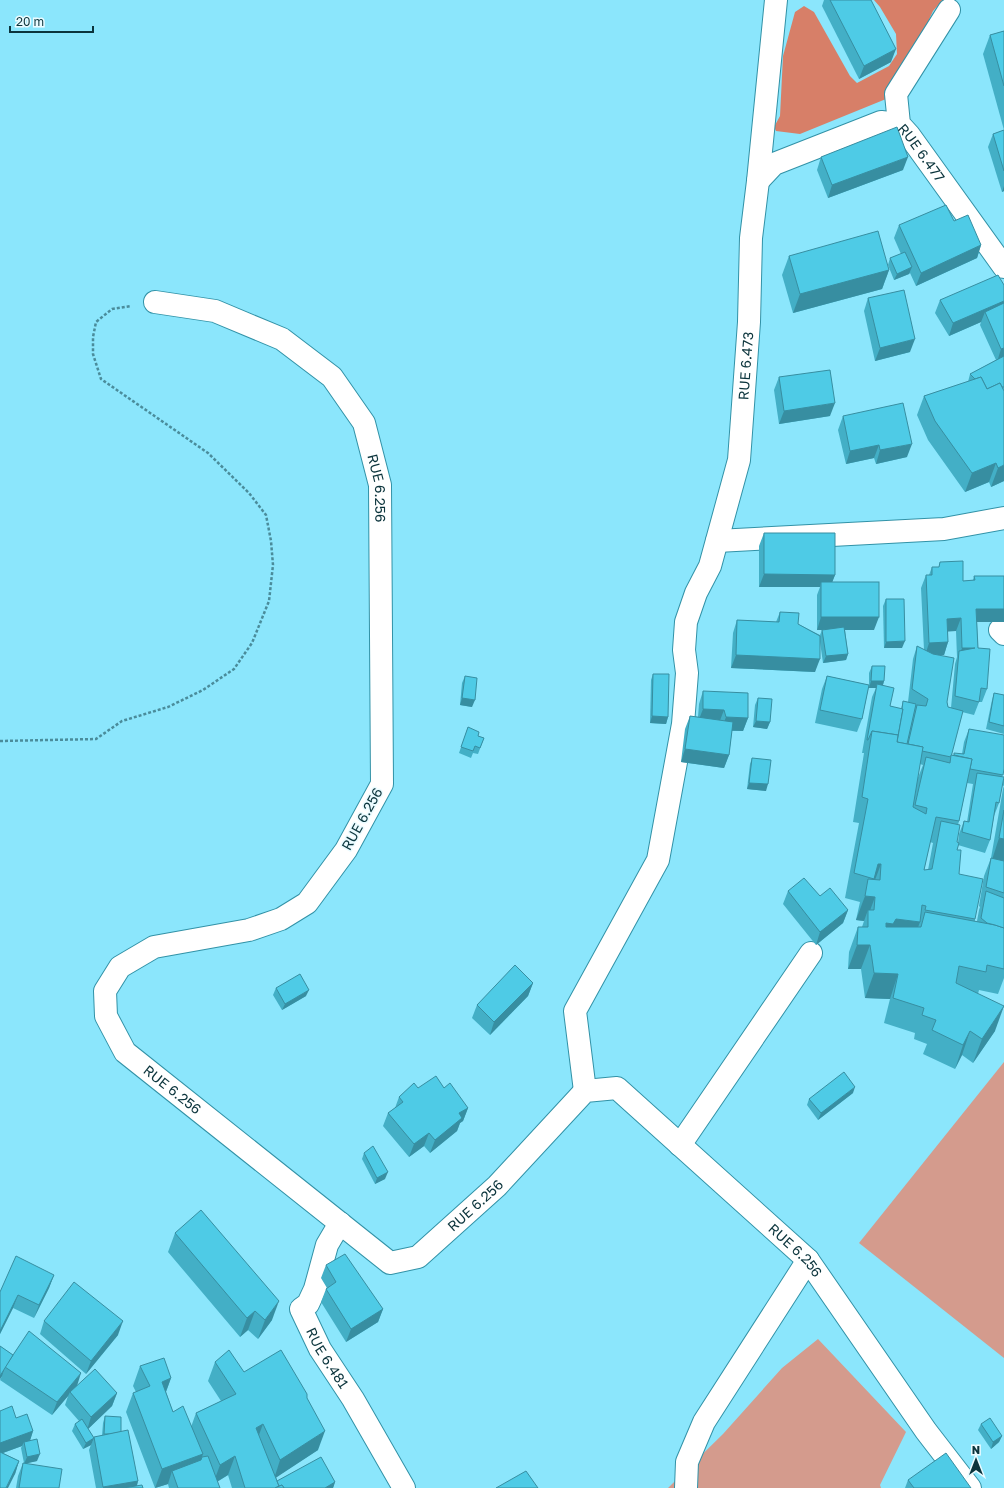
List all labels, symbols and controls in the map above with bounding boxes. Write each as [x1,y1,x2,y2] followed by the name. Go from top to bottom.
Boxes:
[10,8,93,34] scale bar
[16,14,44,29] text: 20 m
[895,120,949,185] street label: RUE 6.477
[734,331,756,401] street label: RUE 6.473
[364,452,389,522] street label: RUE 6.256
[337,784,386,853] street label: RUE 6.256
[140,1061,205,1117] street label: RUE 6.256
[444,1176,507,1234] street label: RUE 6.256
[765,1220,826,1280] street label: RUE 6.256
[303,1325,353,1392] street label: RUE 6.481
[956,1440,996,1480] north arrow
[972,1443,980,1456] text: N

